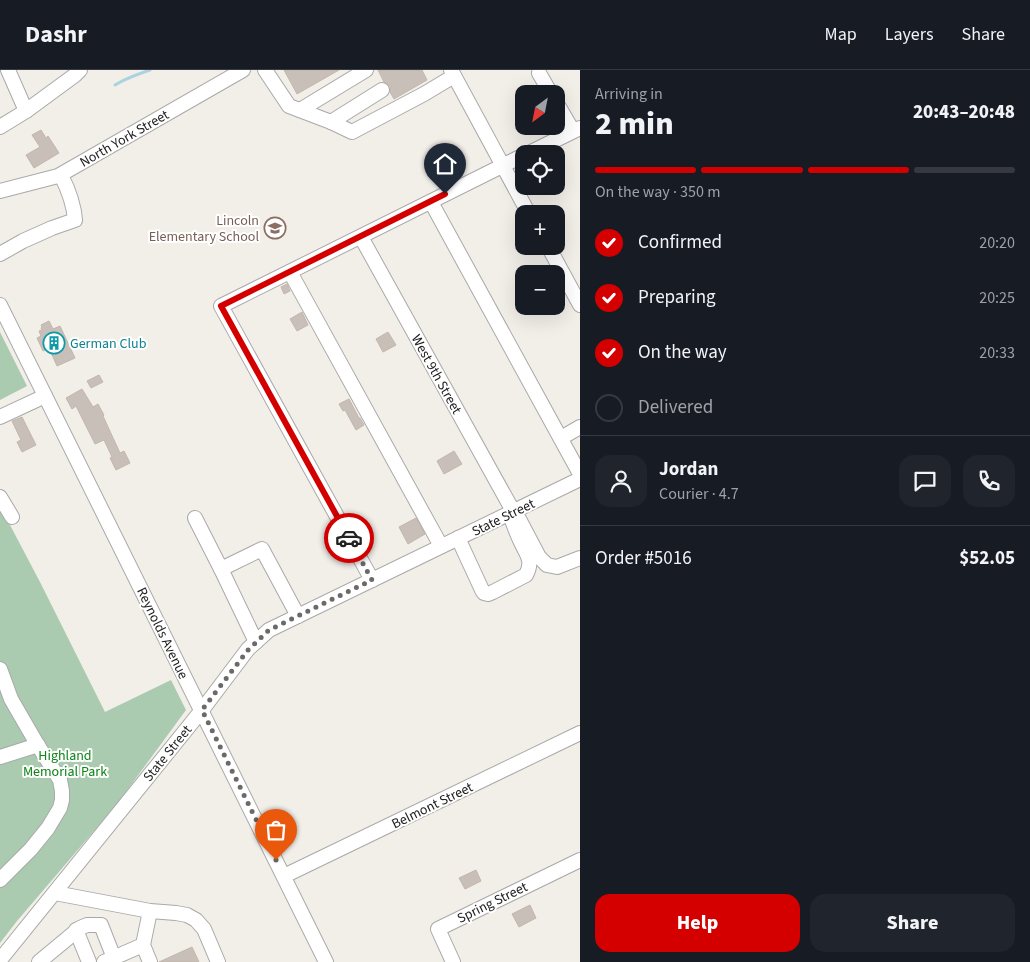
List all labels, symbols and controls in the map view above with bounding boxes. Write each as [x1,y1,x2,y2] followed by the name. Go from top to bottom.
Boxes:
[25,17,87,52] text: Dashr
[825,22,857,47] text: Map
[885,22,934,47] text: Layers
[962,22,1005,47] text: Share
[595,83,663,105] text: Arriving in
[515,85,565,135] north arrow
[515,85,565,315] map controls
[913,99,1015,126] text: 20:43–20:48
[595,101,674,147] text: 2 min
[76,105,173,173] street label: North York Street
[424,143,466,194] pin
[515,145,565,195] button: locate
[431,150,459,178] icon: home
[595,181,720,203] text: On the way · 350 m
[515,205,565,255] button: +
[149,211,259,247] place label: Lincoln Elementary School
[263,216,287,240] school or university icon: Lincoln Elementary School
[595,229,623,257] icon: check
[638,229,722,256] text: Confirmed
[979,232,1015,254] text: 20:20
[515,265,565,315] button: −
[595,284,623,312] icon: check
[638,284,716,311] text: Preparing
[979,287,1015,309] text: 20:25
[42,331,66,355] building icon: German Club
[406,331,466,418] street label: West 9th Street
[70,334,147,354] place label: German Club
[595,339,623,367] icon: check
[638,339,727,366] text: On the way
[979,342,1015,364] text: 20:33
[638,394,713,421] text: Delivered
[595,455,647,507] button: person
[899,455,951,507] button: chat
[963,455,1015,507] button: phone
[659,456,718,483] text: Jordan
[659,483,739,505] text: Courier · 4.7
[469,494,539,542] street label: State Street
[324,513,374,563] courier
[335,524,363,552] icon: car
[595,545,692,572] text: Order #5016
[959,545,1015,572] text: $52.05
[131,584,193,683] street label: Reynolds Avenue
[139,721,197,786] street label: State Street
[23,746,107,782] park label: Highland Memorial Park
[388,777,477,834] street label: Belmont Street
[255,809,297,860] pin
[262,816,290,844] icon: bag
[454,877,531,929] street label: Spring Street
[595,894,800,952] button: Help
[810,894,1015,952] button: Share

